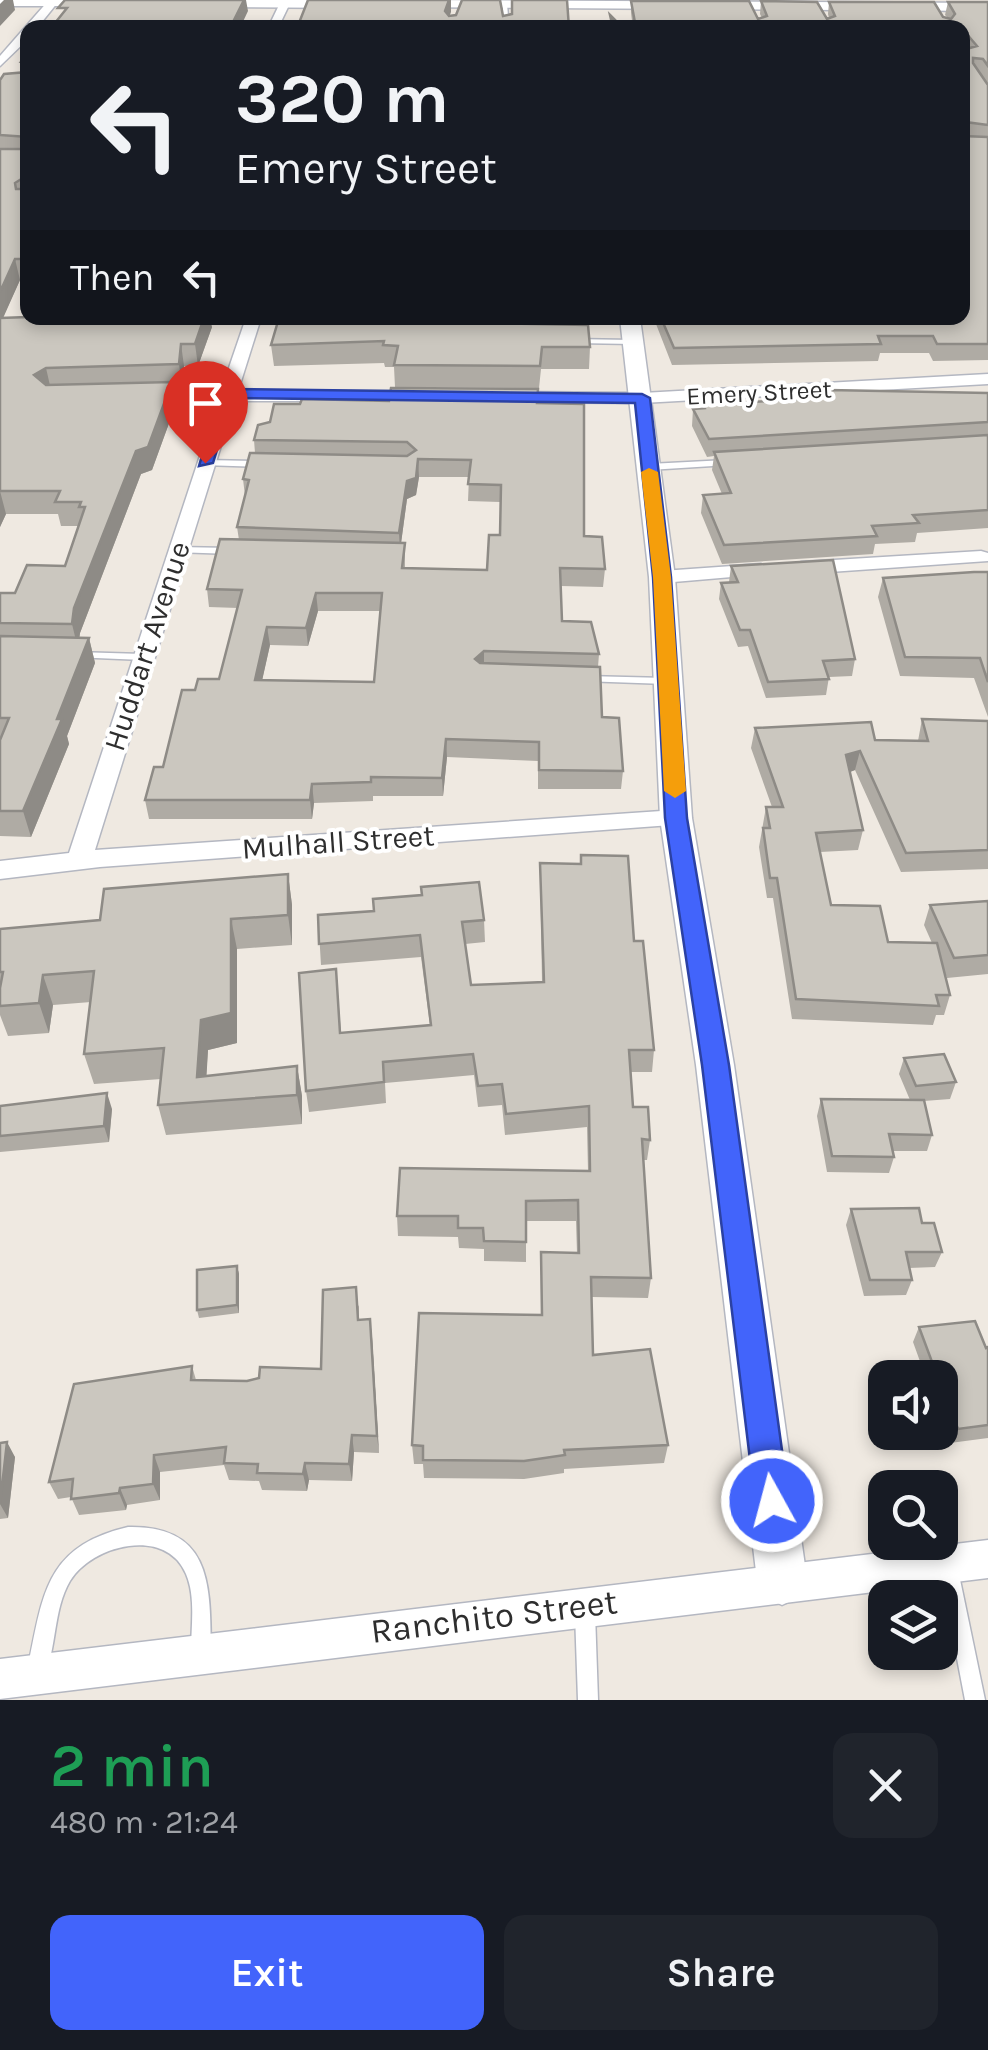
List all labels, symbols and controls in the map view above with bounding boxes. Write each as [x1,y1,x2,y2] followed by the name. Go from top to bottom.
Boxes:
[235,58,449,140] text: 320 m
[70,60,200,190] icon: left
[235,142,497,194] text: Emery Street
[174,250,229,305] icon: left
[70,255,154,300] text: Then
[163,361,248,464] pin
[686,374,832,411] street label: Emery Street
[178,376,233,431] icon: arrive
[96,537,198,755] street label: Huddart Avenue
[241,817,435,867] street label: Mulhall Street
[868,1360,958,1670] map controls
[868,1360,958,1450] button: sound
[720,1449,824,1553] position arrow
[868,1470,958,1560] button: search
[868,1580,958,1670] button: layers
[368,1581,620,1652] street label: Ranchito Street
[50,1731,214,1801] text: 2 min
[833,1733,938,1838] button: close
[50,1804,238,1841] text: 480 m · 21:24
[50,1915,484,2030] button: Exit
[504,1915,938,2030] button: Share

